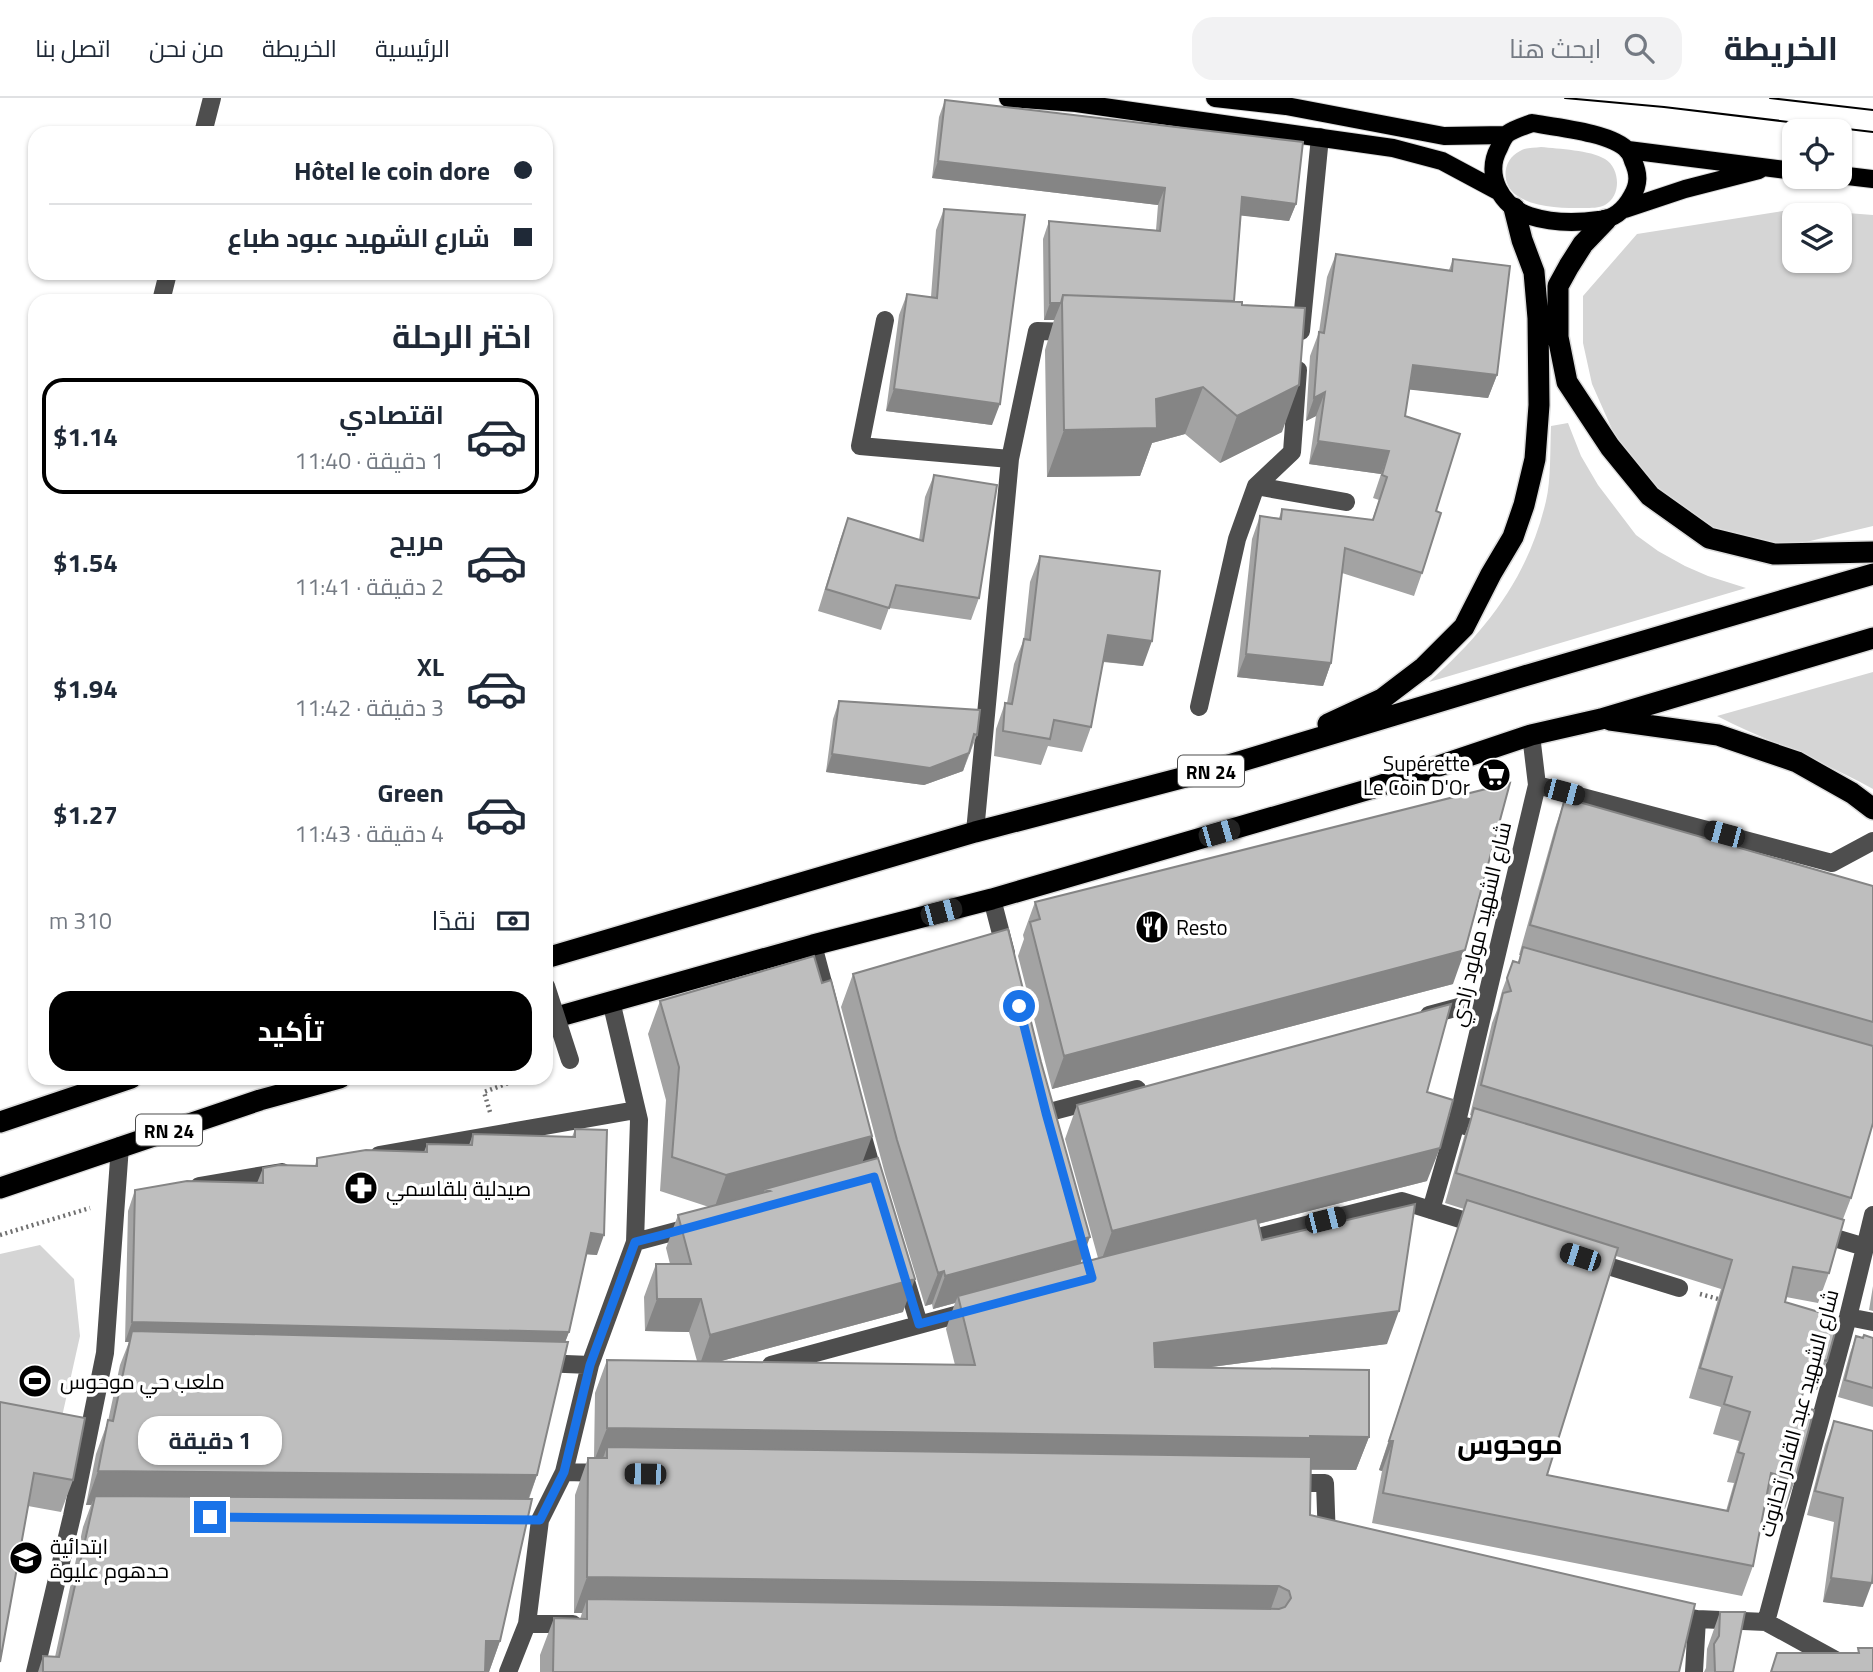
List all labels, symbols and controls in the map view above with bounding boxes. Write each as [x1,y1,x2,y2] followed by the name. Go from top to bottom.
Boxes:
[1192,17,1682,80] search box
[1724,23,1838,73] text: الخريطة
[1509,29,1602,68] text: ابحث هنا
[1620,29,1658,67] icon: search
[35,30,111,66] text: اتصل بنا
[149,30,224,66] text: من نحن
[262,30,337,66] text: الخريطة
[375,30,450,66] text: الرئيسية
[1782,119,1852,273] map controls
[1782,119,1852,189] button: locate
[294,151,490,190] text: Hôtel le coin dore
[1782,203,1852,273] button: layers
[227,218,490,257] text: شارع الشهيد عبود طباع
[392,312,532,360] text: اختر الرحلة
[339,395,444,434] text: اقتصادي
[465,405,528,468] icon: car
[53,417,118,456] text: $1.14
[295,443,444,478] text: 1 دقيقة · 11:40
[389,521,444,560] text: مريح
[465,531,528,594] icon: car
[53,543,118,582] text: $1.54
[295,569,444,604] text: 2 دقيقة · 11:41
[417,647,444,686] text: XL
[465,657,528,720] icon: car
[53,669,118,708] text: $1.94
[295,690,444,725] text: 3 دقيقة · 11:42
[1363,747,1470,803] place label: Supérette Le Coin D'Or
[1178,756,1244,786] road number: RN 24
[1475,756,1513,794] supermarket icon: Supérette Le Coin D'Or
[378,773,444,812] text: Green
[1541,776,1588,808] car
[465,783,528,846] icon: car
[53,795,118,834] text: $1.27
[295,816,444,851] text: 4 دقيقة · 11:43
[1196,817,1243,849] car
[1701,818,1748,850] car
[1441,819,1520,1030] street label: شارع الشهيد مولود زادي
[918,896,965,928] car
[432,901,476,940] text: نقدًا
[494,902,532,940] icon: cash
[49,903,112,938] text: 310 m
[1133,908,1171,946] restaurant icon: Resto
[1176,911,1228,943] place label: Resto
[1003,990,1035,1022] route start
[49,991,532,1071] button: تأكيد
[136,1114,202,1146] road number: RN 24
[342,1169,380,1207] pharmacy icon: صيدلية بلقاسمي
[386,1172,531,1205] place label: صيدلية بلقاسمي
[1303,1205,1348,1235] car
[1557,1241,1604,1273] car
[1750,1286,1846,1540] street label: شارع الشهيد عبد القادر تحانوت
[16,1362,54,1400] sports icon: ملعب حي موحوس
[60,1365,225,1398] place label: ملعب حي موحوس
[138,1416,282,1464] callout: 1 دقيقة
[1457,1422,1563,1465] district label: موحوس
[169,1423,251,1458] text: 1 دقيقة
[624,1463,667,1485] car
[194,1501,226,1533] route end
[50,1530,169,1586] place label: ابتدائية حدهوم عليوة
[7,1539,45,1577] school or university icon: ابتدائية حدهوم عليوة

